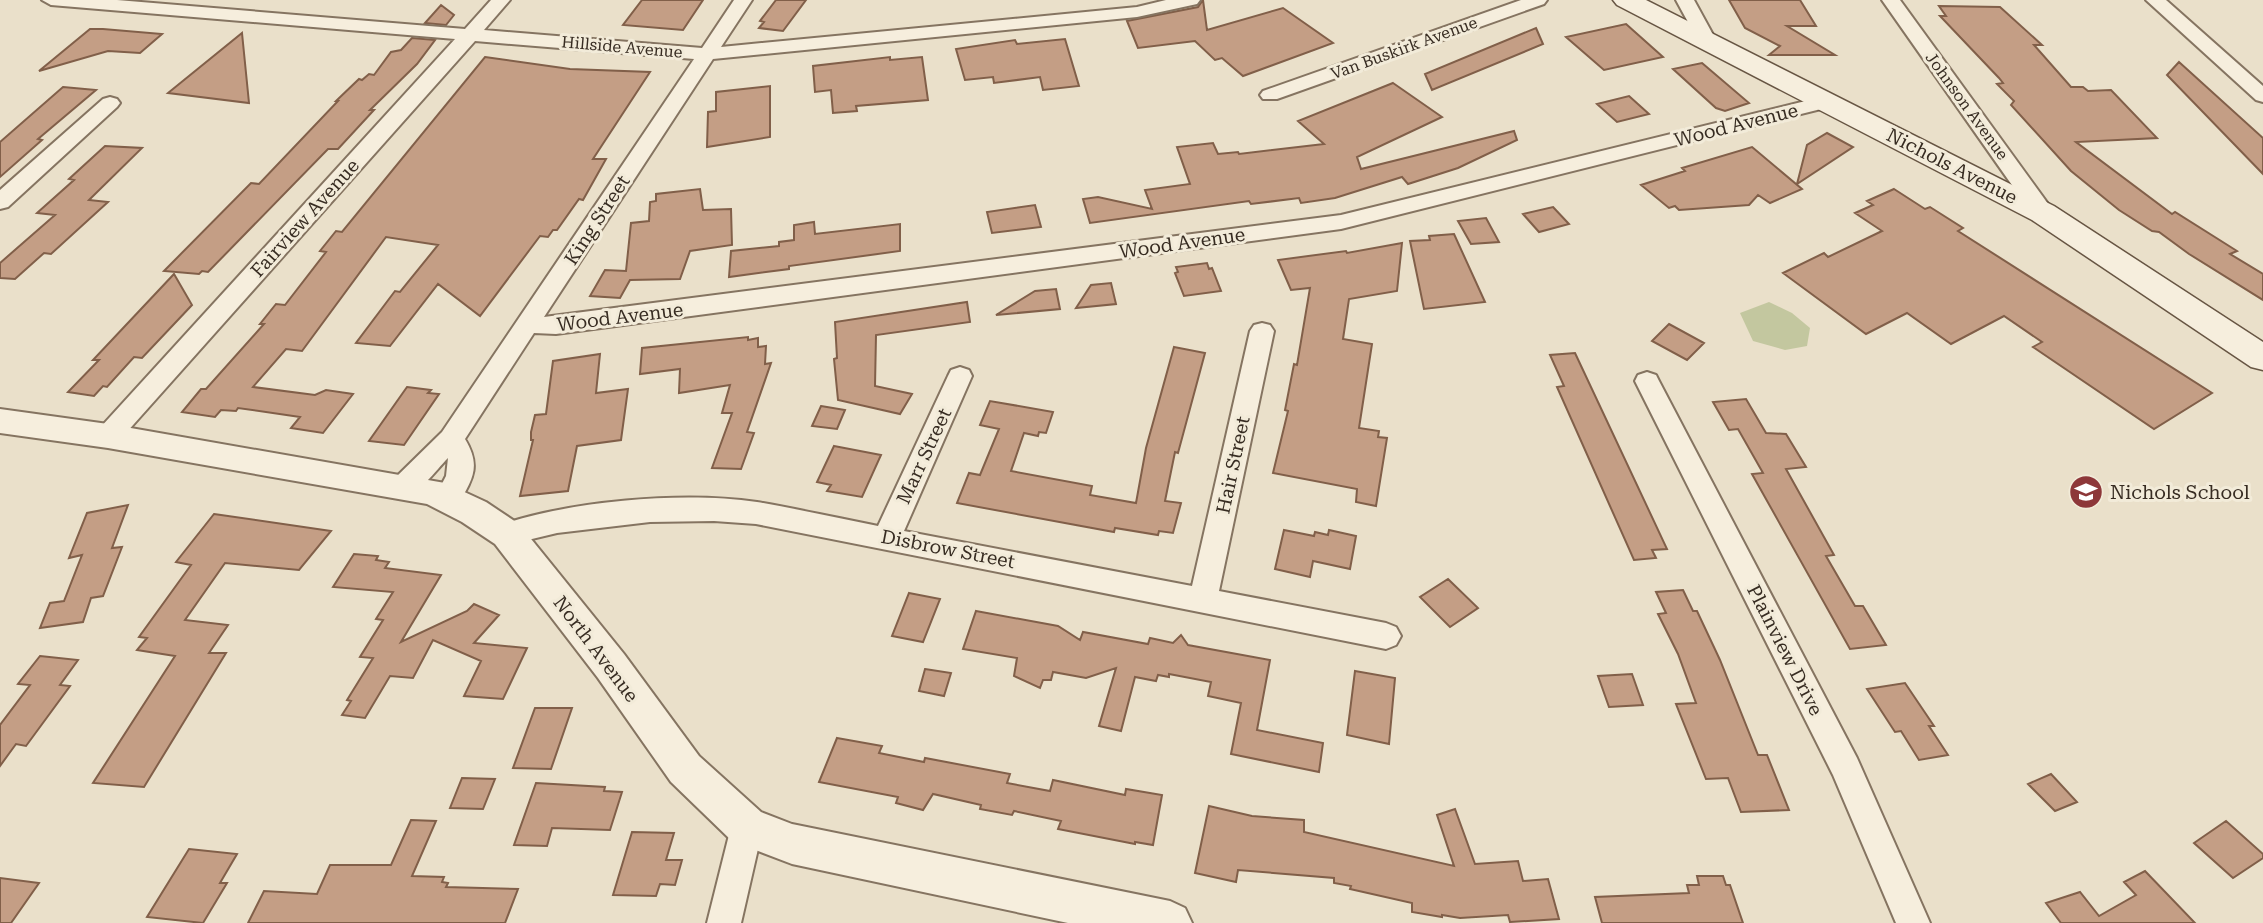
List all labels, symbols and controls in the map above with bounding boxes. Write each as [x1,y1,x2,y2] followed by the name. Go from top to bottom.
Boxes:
[1328,13,1480,83] street label: Van Buskirk Avenue
[561,32,684,62] street label: Hillside Avenue
[1922,48,2013,164] street label: Johnson Avenue
[1672,98,1800,152] street label: Wood Avenue
[1883,123,2021,209] street label: Nichols Avenue
[246,154,364,282] street label: Fairview Avenue
[560,171,634,269] street label: King Street
[1118,223,1246,263] street label: Wood Avenue
[556,298,684,336] street label: Wood Avenue
[892,404,956,508] street label: Marr Street
[1211,414,1255,516] street label: Hair Street
[2067,473,2105,511] school or university icon: Nichols School
[2110,481,2250,504] place label: Nichols School
[879,525,1017,573] street label: Disbrow Street
[1742,581,1828,719] street label: Plainview Drive
[549,591,643,707] street label: North Avenue

